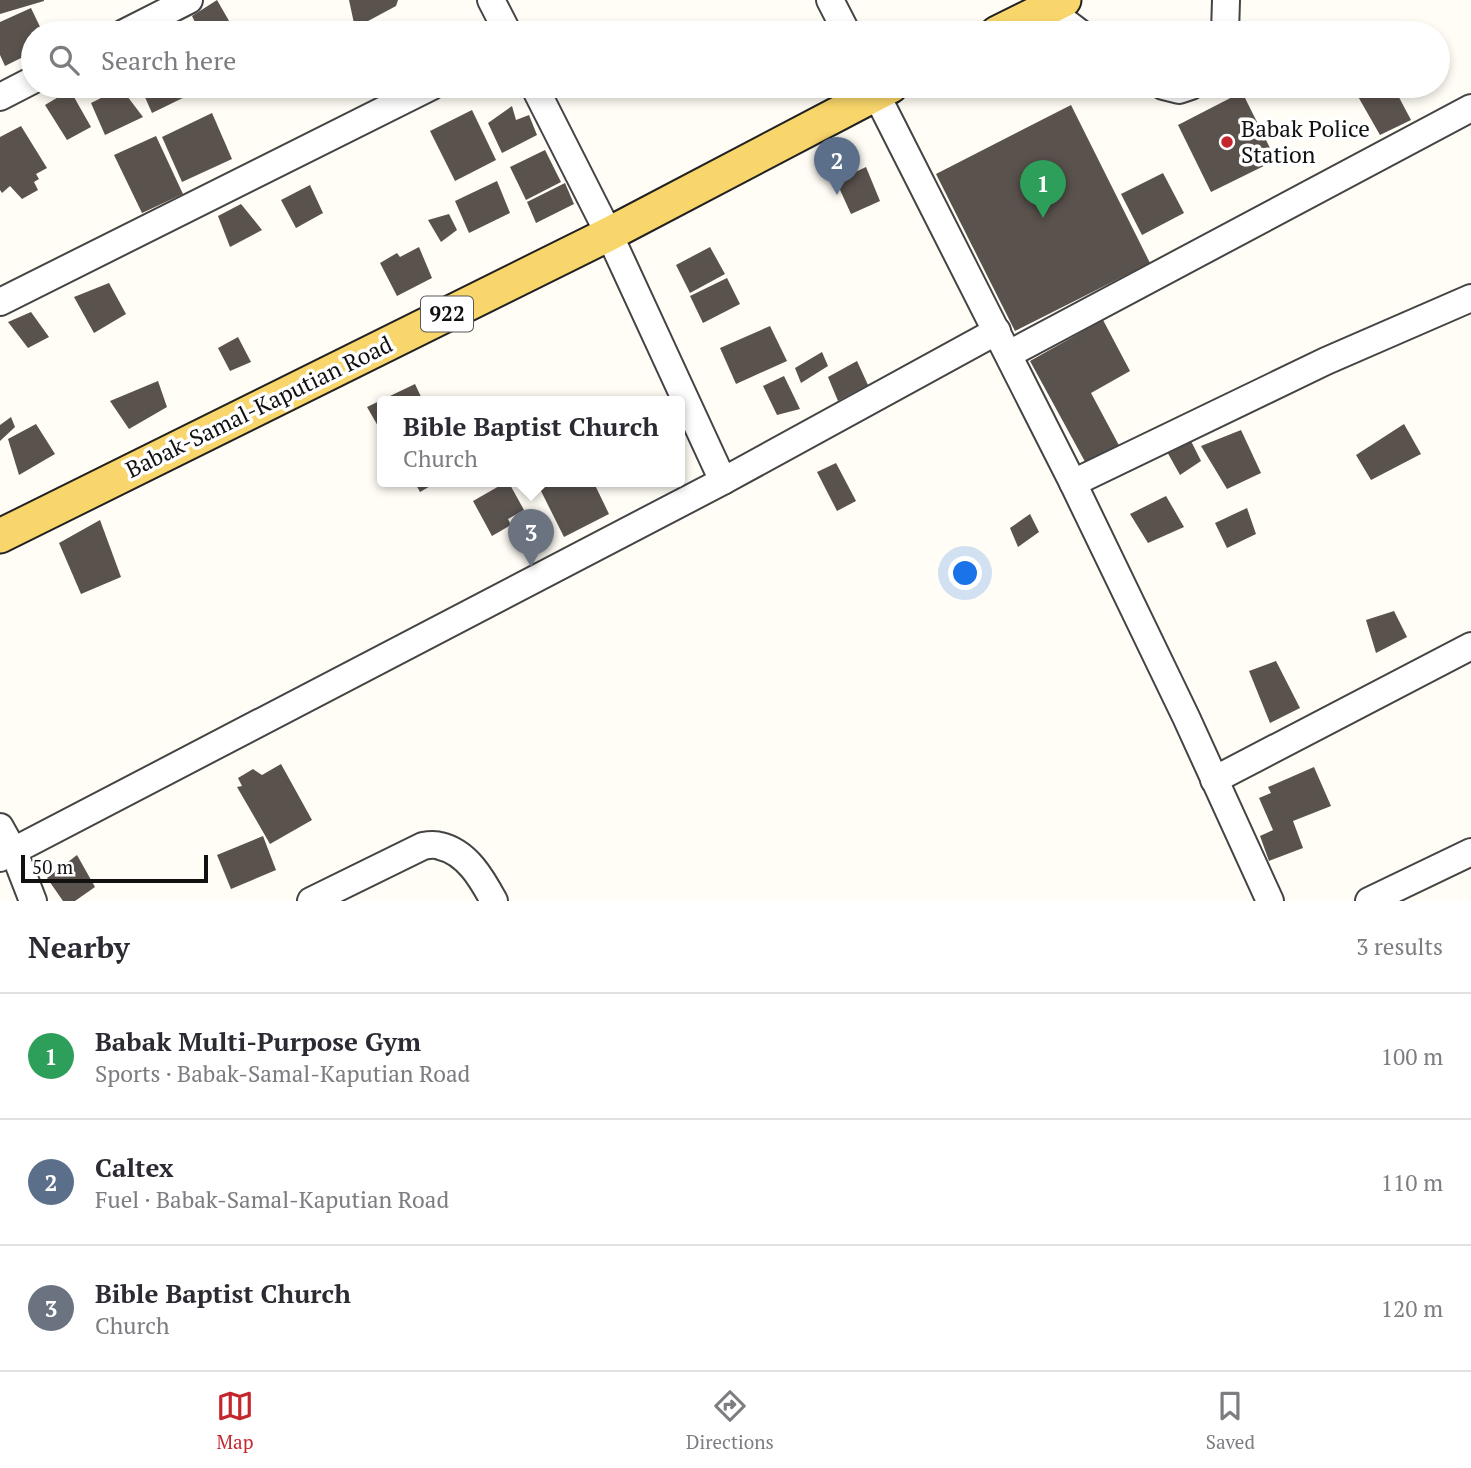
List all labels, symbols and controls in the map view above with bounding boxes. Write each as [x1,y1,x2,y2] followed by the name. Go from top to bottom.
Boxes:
[21,21,1450,98] search box
[45,41,83,79] icon: search
[101,43,236,77] text: Search here
[1241,113,1370,170] place label: Babak Police Station
[1219,134,1235,150] marker: Babak Police Station
[814,137,860,195] pin: 2
[1020,160,1066,218] pin: 1
[421,296,473,332] road number: 922
[120,328,398,485] street label: Babak-Samal-Kaputian Road
[377,396,685,487] popup
[403,409,659,443] text: Bible Baptist Church
[403,443,478,474] text: Church
[508,509,554,567] pin: 3
[948,556,982,590] your location
[21,852,208,884] scale bar
[32,854,73,879] text: 50 m
[28,927,130,967] text: Nearby
[1356,931,1443,962] text: 3 results
[95,1024,421,1058] text: Babak Multi-Purpose Gym
[45,1041,58,1072] text: 1
[1381,1041,1443,1072] text: 100 m
[95,1058,470,1089] text: Sports · Babak-Samal-Kaputian Road
[95,1150,174,1184] text: Caltex
[45,1167,58,1198] text: 2
[1381,1167,1443,1198] text: 110 m
[95,1184,449,1215] text: Fuel · Babak-Samal-Kaputian Road
[95,1276,351,1310] text: Bible Baptist Church
[45,1293,58,1324] text: 3
[1381,1293,1443,1324] text: 120 m
[95,1310,170,1341] text: Church
[216,1387,254,1454] tab: Map
[686,1387,774,1454] tab: Directions
[1206,1387,1255,1454] tab: Saved

